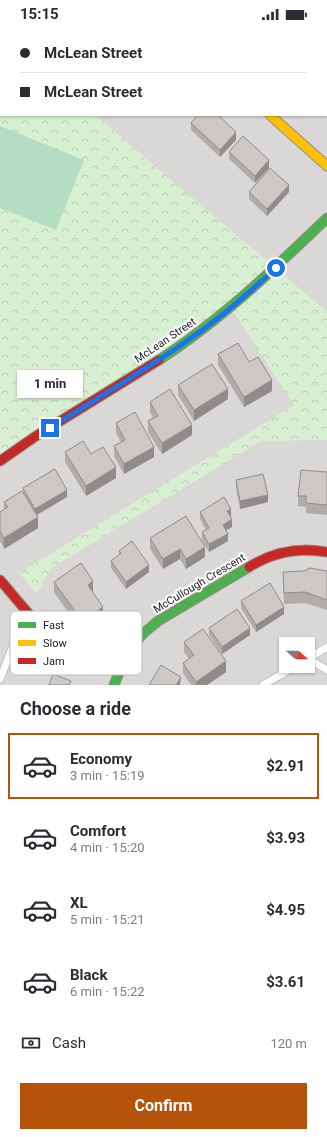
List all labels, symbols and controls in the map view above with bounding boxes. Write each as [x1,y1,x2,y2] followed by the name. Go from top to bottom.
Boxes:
[20,5,59,23] text: 15:15
[44,44,142,62] text: McLean Street
[44,83,142,101] text: McLean Street
[267,259,285,277] route start
[132,315,199,366] street label: McLean Street
[17,370,83,398] callout: 1 min
[34,376,66,391] text: 1 min
[41,419,59,437] route end
[151,551,248,616] street label: McCullough Crescent
[10,611,142,675] legend
[43,619,65,632] text: Fast
[43,637,67,650] text: Slow
[279,637,315,673] north arrow
[279,637,315,673] map controls
[43,655,65,668] text: Jam
[20,698,131,719] text: Choose a ride
[22,748,58,784] icon: car
[70,750,132,768] text: Economy
[266,757,305,775] text: $2.91
[70,768,145,783] text: 3 min · 15:19
[22,820,58,856] icon: car
[70,822,126,840] text: Comfort
[266,829,305,847] text: $3.93
[70,840,145,855] text: 4 min · 15:20
[22,892,58,928] icon: car
[70,894,88,912] text: XL
[266,901,305,919] text: $4.95
[70,912,145,927] text: 5 min · 15:21
[22,964,58,1000] icon: car
[70,966,107,984] text: Black
[266,973,305,991] text: $3.61
[70,984,145,999] text: 6 min · 15:22
[20,1032,42,1054] icon: cash
[52,1034,86,1052] text: Cash
[270,1036,307,1051] text: 120 m
[20,1083,307,1129] button: Confirm

